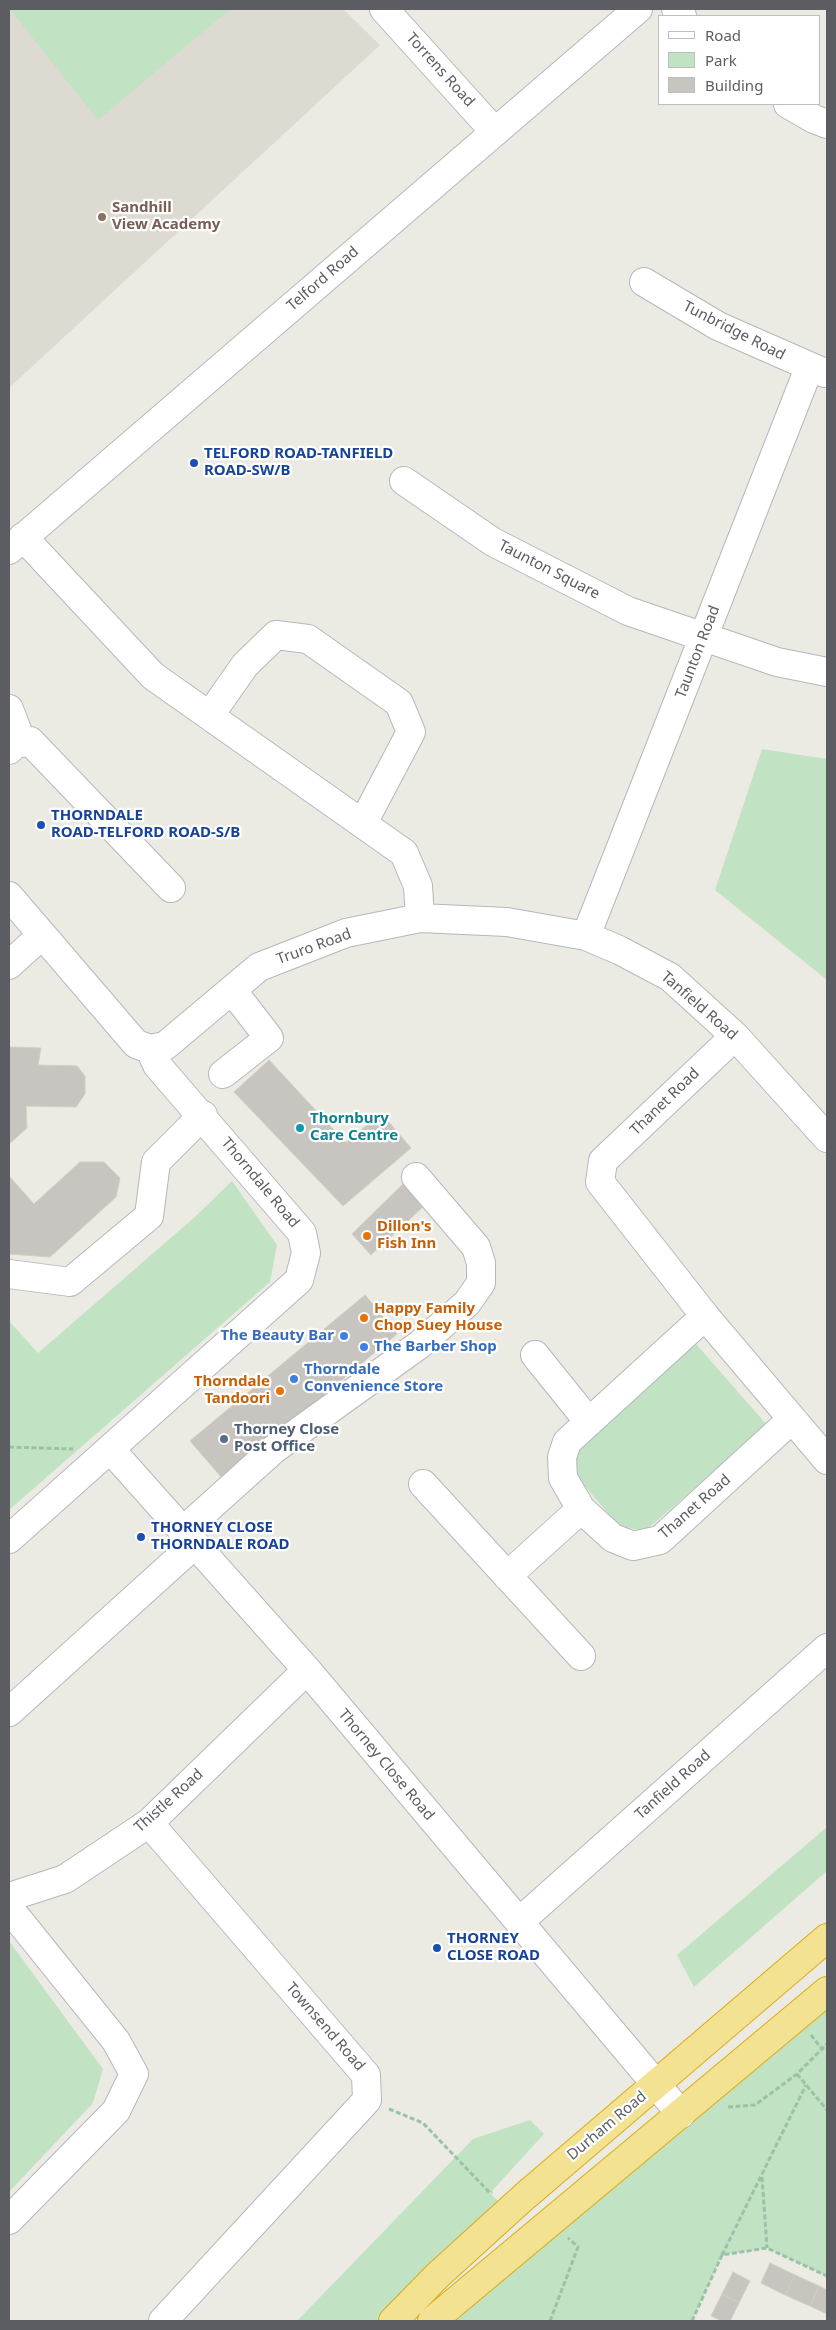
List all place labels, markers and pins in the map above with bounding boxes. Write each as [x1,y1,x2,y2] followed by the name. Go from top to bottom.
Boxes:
[112,199,220,234] place label: Sandhill View Academy
[96,211,108,223] marker: Sandhill View Academy
[204,445,393,480] place label: TELFORD ROAD-TANFIELD ROAD-SW/B
[188,457,200,469] marker: TELFORD ROAD-TANFIELD ROAD-SW/B
[51,807,240,842] place label: THORNDALE ROAD-TELFORD ROAD-S/B
[35,819,47,831] marker: THORNDALE ROAD-TELFORD ROAD-S/B
[310,1110,398,1145] place label: Thornbury Care Centre
[294,1122,306,1134] marker: Thornbury Care Centre
[377,1218,436,1253] place label: Dillon's Fish Inn
[361,1230,373,1242] marker: Dillon's Fish Inn
[374,1300,502,1335] place label: Happy Family Chop Suey House
[358,1312,370,1324] marker: Happy Family Chop Suey House
[220,1327,334,1345] place label: The Beauty Bar
[338,1330,350,1342] marker: The Beauty Bar
[374,1338,497,1356] place label: The Barber Shop
[358,1341,370,1353] marker: The Barber Shop
[304,1361,443,1396] place label: Thorndale Convenience Store
[194,1373,270,1408] place label: Thorndale Tandoori
[288,1373,300,1385] marker: Thorndale Convenience Store
[274,1385,286,1397] marker: Thorndale Tandoori
[234,1421,339,1456] place label: Thorney Close Post Office
[218,1433,230,1445] marker: Thorney Close Post Office
[151,1519,290,1554] place label: THORNEY CLOSE THORNDALE ROAD
[135,1531,147,1543] marker: THORNEY CLOSE THORNDALE ROAD
[447,1930,540,1965] place label: THORNEY CLOSE ROAD
[431,1942,443,1954] marker: THORNEY CLOSE ROAD

